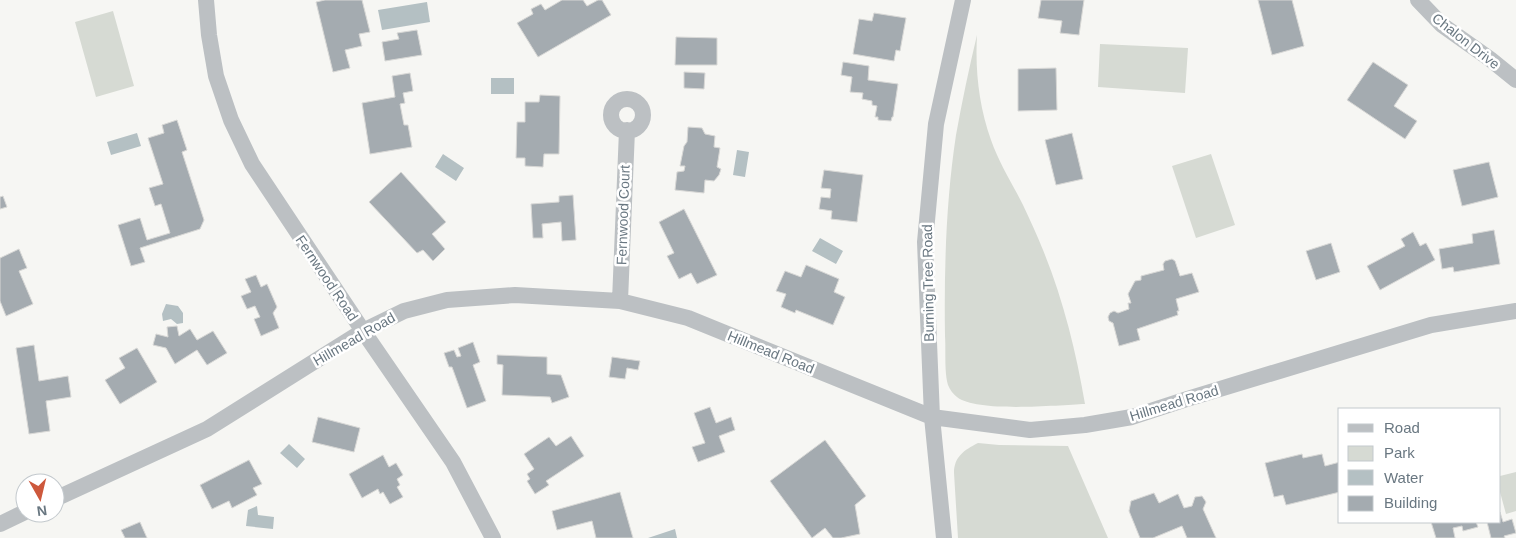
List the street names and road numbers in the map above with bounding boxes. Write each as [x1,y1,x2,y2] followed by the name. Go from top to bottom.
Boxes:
[1429,10,1503,72] street label: Chalon Drive
[613,164,633,265] street label: Fernwood Court
[919,224,937,342] street label: Burning Tree Road
[293,232,361,324] street label: Fernwood Road
[310,309,398,369] street label: Hillmead Road
[725,327,817,377] street label: Hillmead Road
[1128,382,1220,424] street label: Hillmead Road

